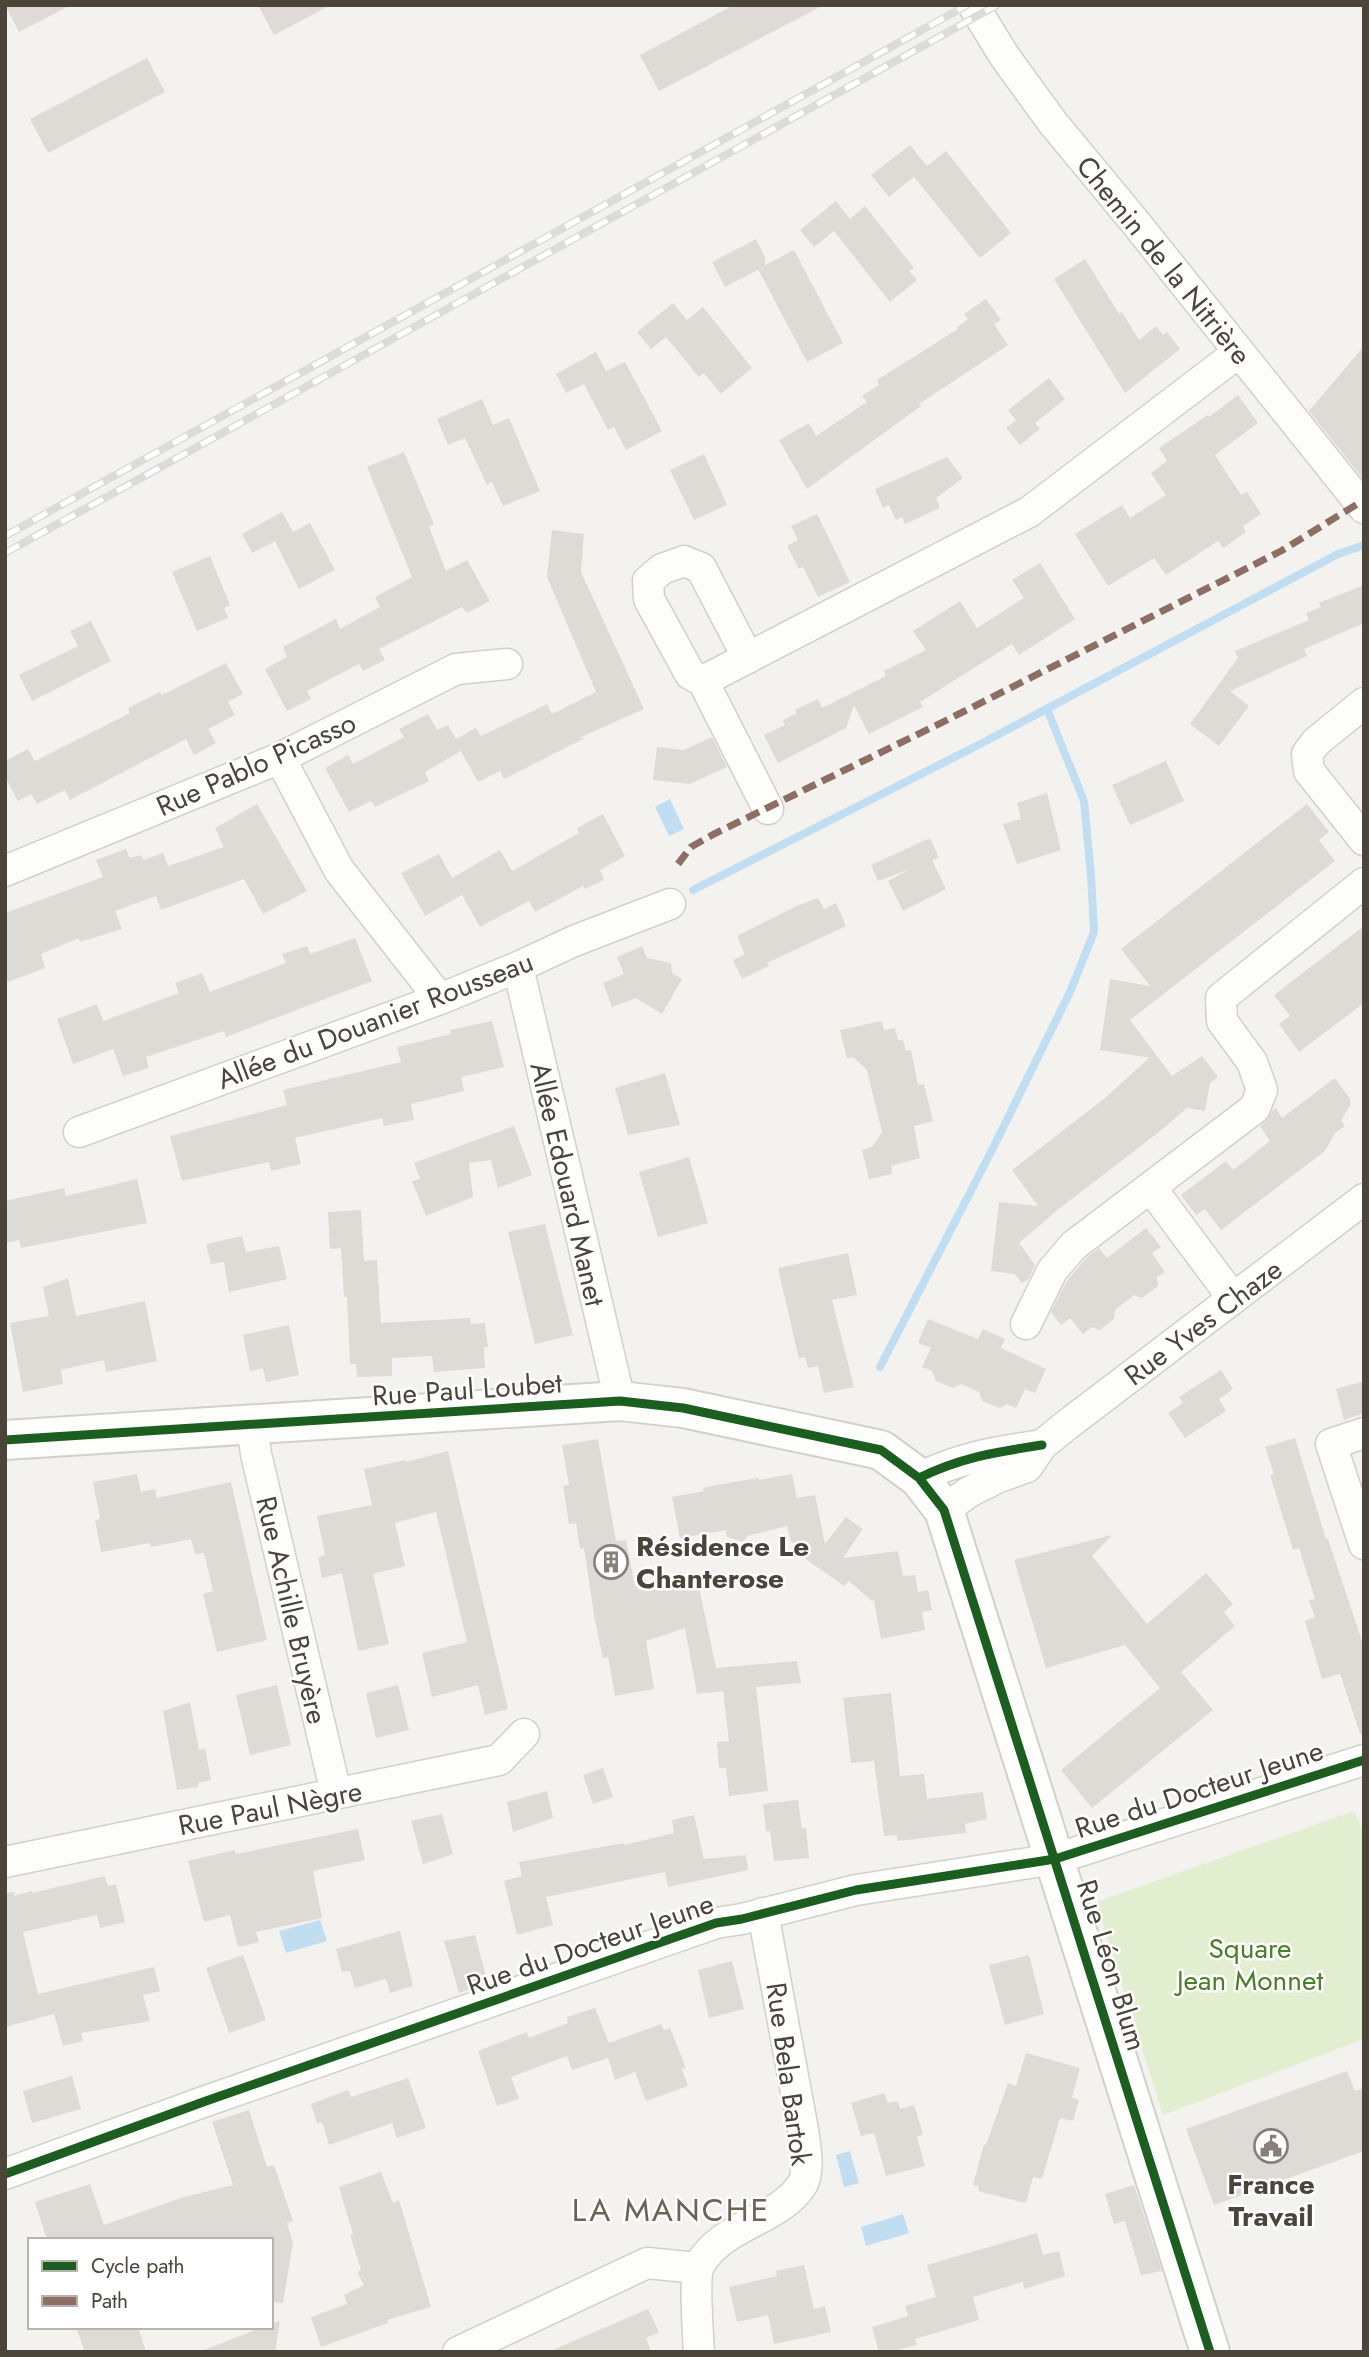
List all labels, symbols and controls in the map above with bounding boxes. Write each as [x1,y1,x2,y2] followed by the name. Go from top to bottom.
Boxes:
[1066,147,1261,374] street label: Chemin de la Nitrière
[150,702,363,827] street label: Rue Pablo Picasso
[211,941,539,1100] street label: Allée du Douanier Rousseau
[519,1058,616,1310] street label: Allée Edouard Manet
[1116,1249,1291,1395] street label: Rue Yves Chaze
[371,1362,564,1417] street label: Rue Paul Loubet
[245,1492,338,1728] street label: Rue Achille Bruyère
[636,1526,809,1599] place label: Résidence Le Chanterose
[592,1543,630,1581] building icon: Résidence Le Chanterose
[1070,1730,1329,1849] street label: Rue du Docteur Jeune
[175,1771,365,1846] street label: Rue Paul Nègre
[1066,1874,1157,2056] street label: Rue Léon Blum
[461,1883,719,2006] street label: Rue du Docteur Jeune
[1173,1928,1323,2001] park label: Square Jean Monnet
[755,1980,822,2169] street label: Rue Bela Bartok
[1252,2127,1290,2165] public building icon: France Travail
[1227,2164,1315,2237] place label: France Travail
[572,2187,770,2233] district label: LA MANCHE
[28,2238,273,2329] legend
[91,2251,184,2281] text: Cycle path
[91,2286,128,2316] text: Path

